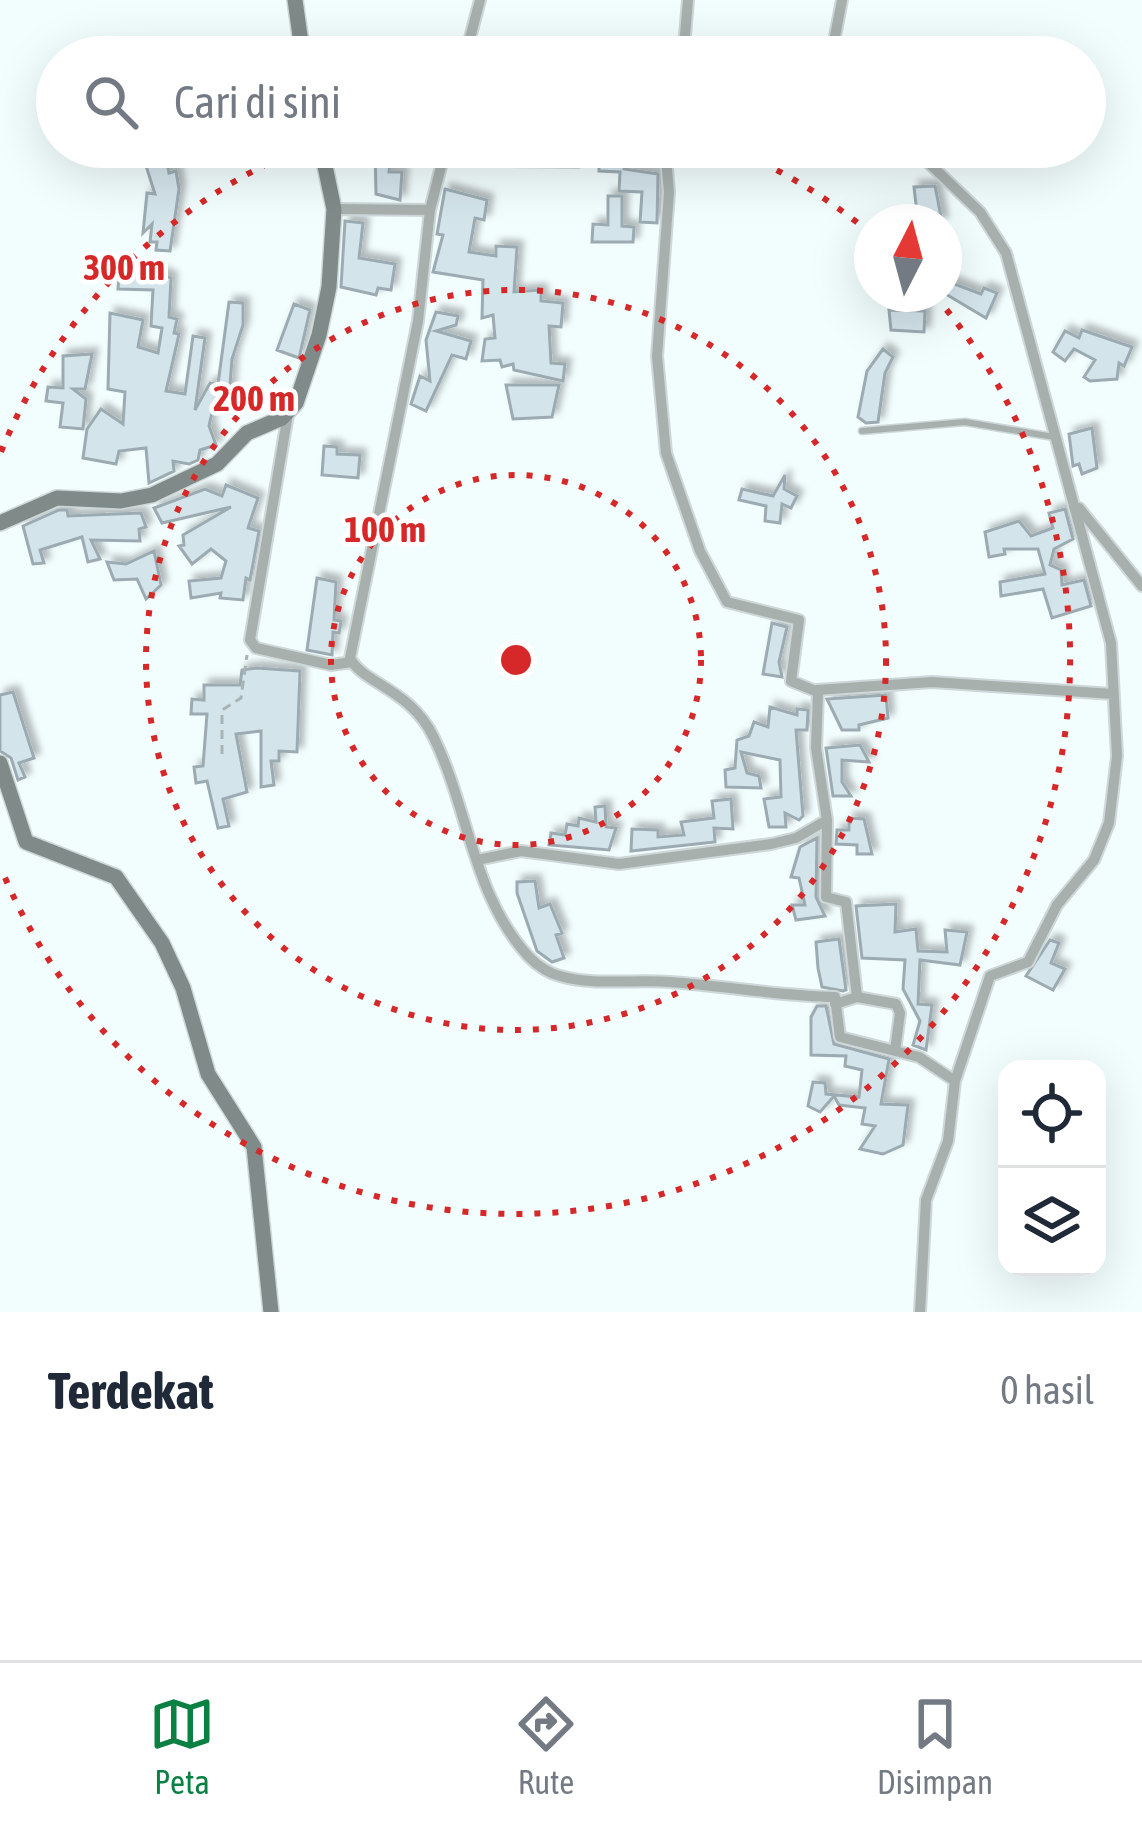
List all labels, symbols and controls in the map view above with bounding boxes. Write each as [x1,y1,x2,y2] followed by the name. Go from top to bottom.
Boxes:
[36,36,1106,168] search box
[78,69,144,135] icon: search
[174,76,341,128] text: Cari di sini
[854,204,962,312] north arrow
[83,246,165,288] text: 300 m
[213,377,295,419] text: 200 m
[344,508,426,550] text: 100 m
[495,639,537,681] centre of rings
[998,1060,1106,1276] map controls
[998,1060,1106,1168] button: locate
[998,1168,1106,1276] button: layers
[48,1361,214,1420] text: Terdekat
[1000,1368,1094,1412] text: 0 hasil
[149,1691,215,1801] tab: Peta
[513,1691,579,1801] tab: Rute
[877,1691,993,1801] tab: Disimpan

